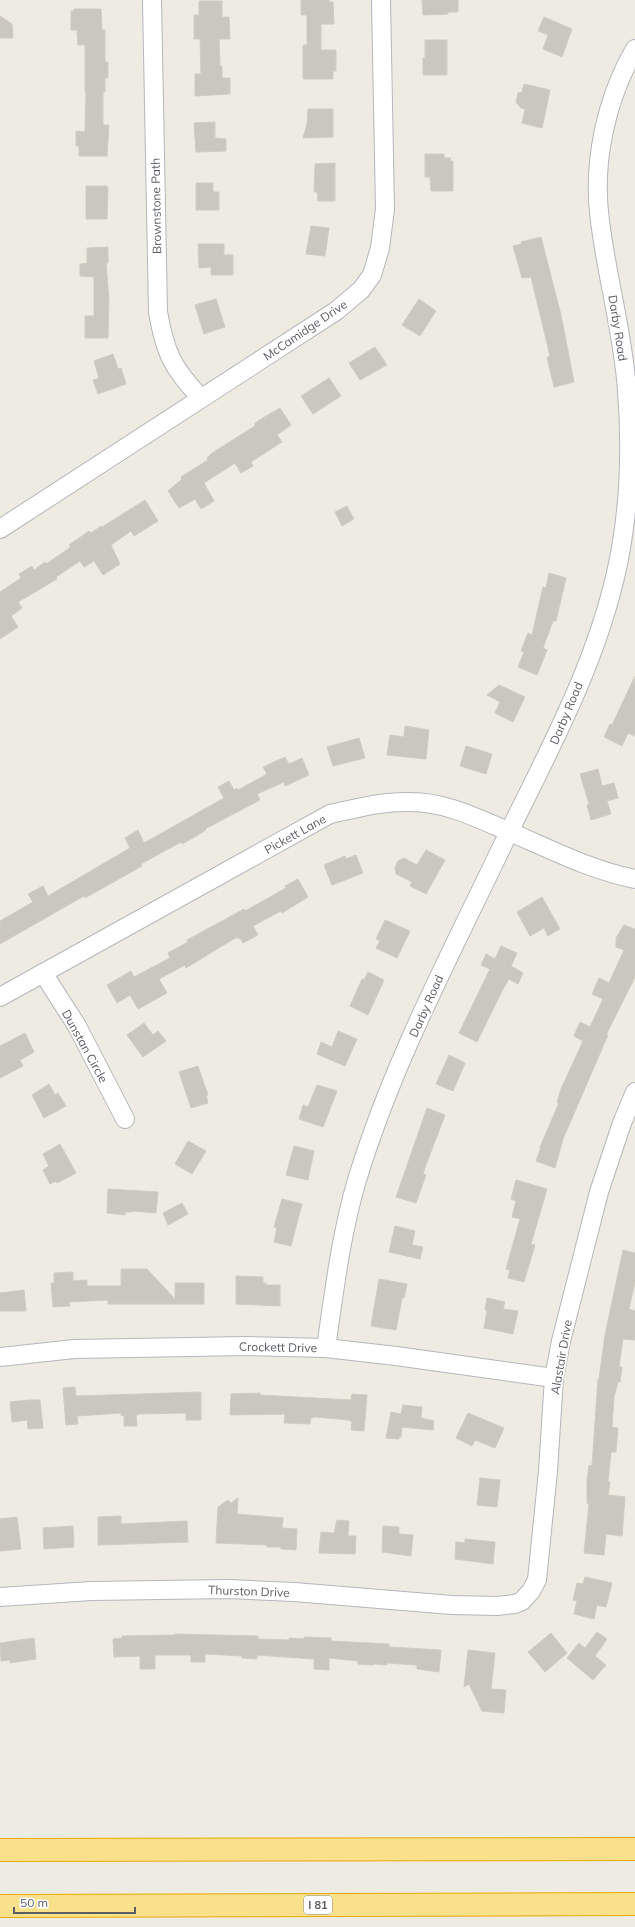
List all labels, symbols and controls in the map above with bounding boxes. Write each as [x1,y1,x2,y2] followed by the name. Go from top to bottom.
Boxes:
[148,158,164,254] street label: Brownstone Path
[605,294,631,362] street label: Darby Road
[260,296,350,364] street label: McCamidge Drive
[546,679,586,747] street label: Darby Road
[262,811,328,857] street label: Pickett Lane
[406,973,446,1039] street label: Darby Road
[59,1007,111,1085] street label: Dunstan Circle
[547,1319,575,1395] street label: Alastair Drive
[239,1339,317,1355] street label: Crockett Drive
[208,1582,290,1600] street label: Thurston Drive
[14,1889,135,1915] scale bar
[20,1895,48,1910] text: 50 m
[304,1896,332,1914] road number: I 81

